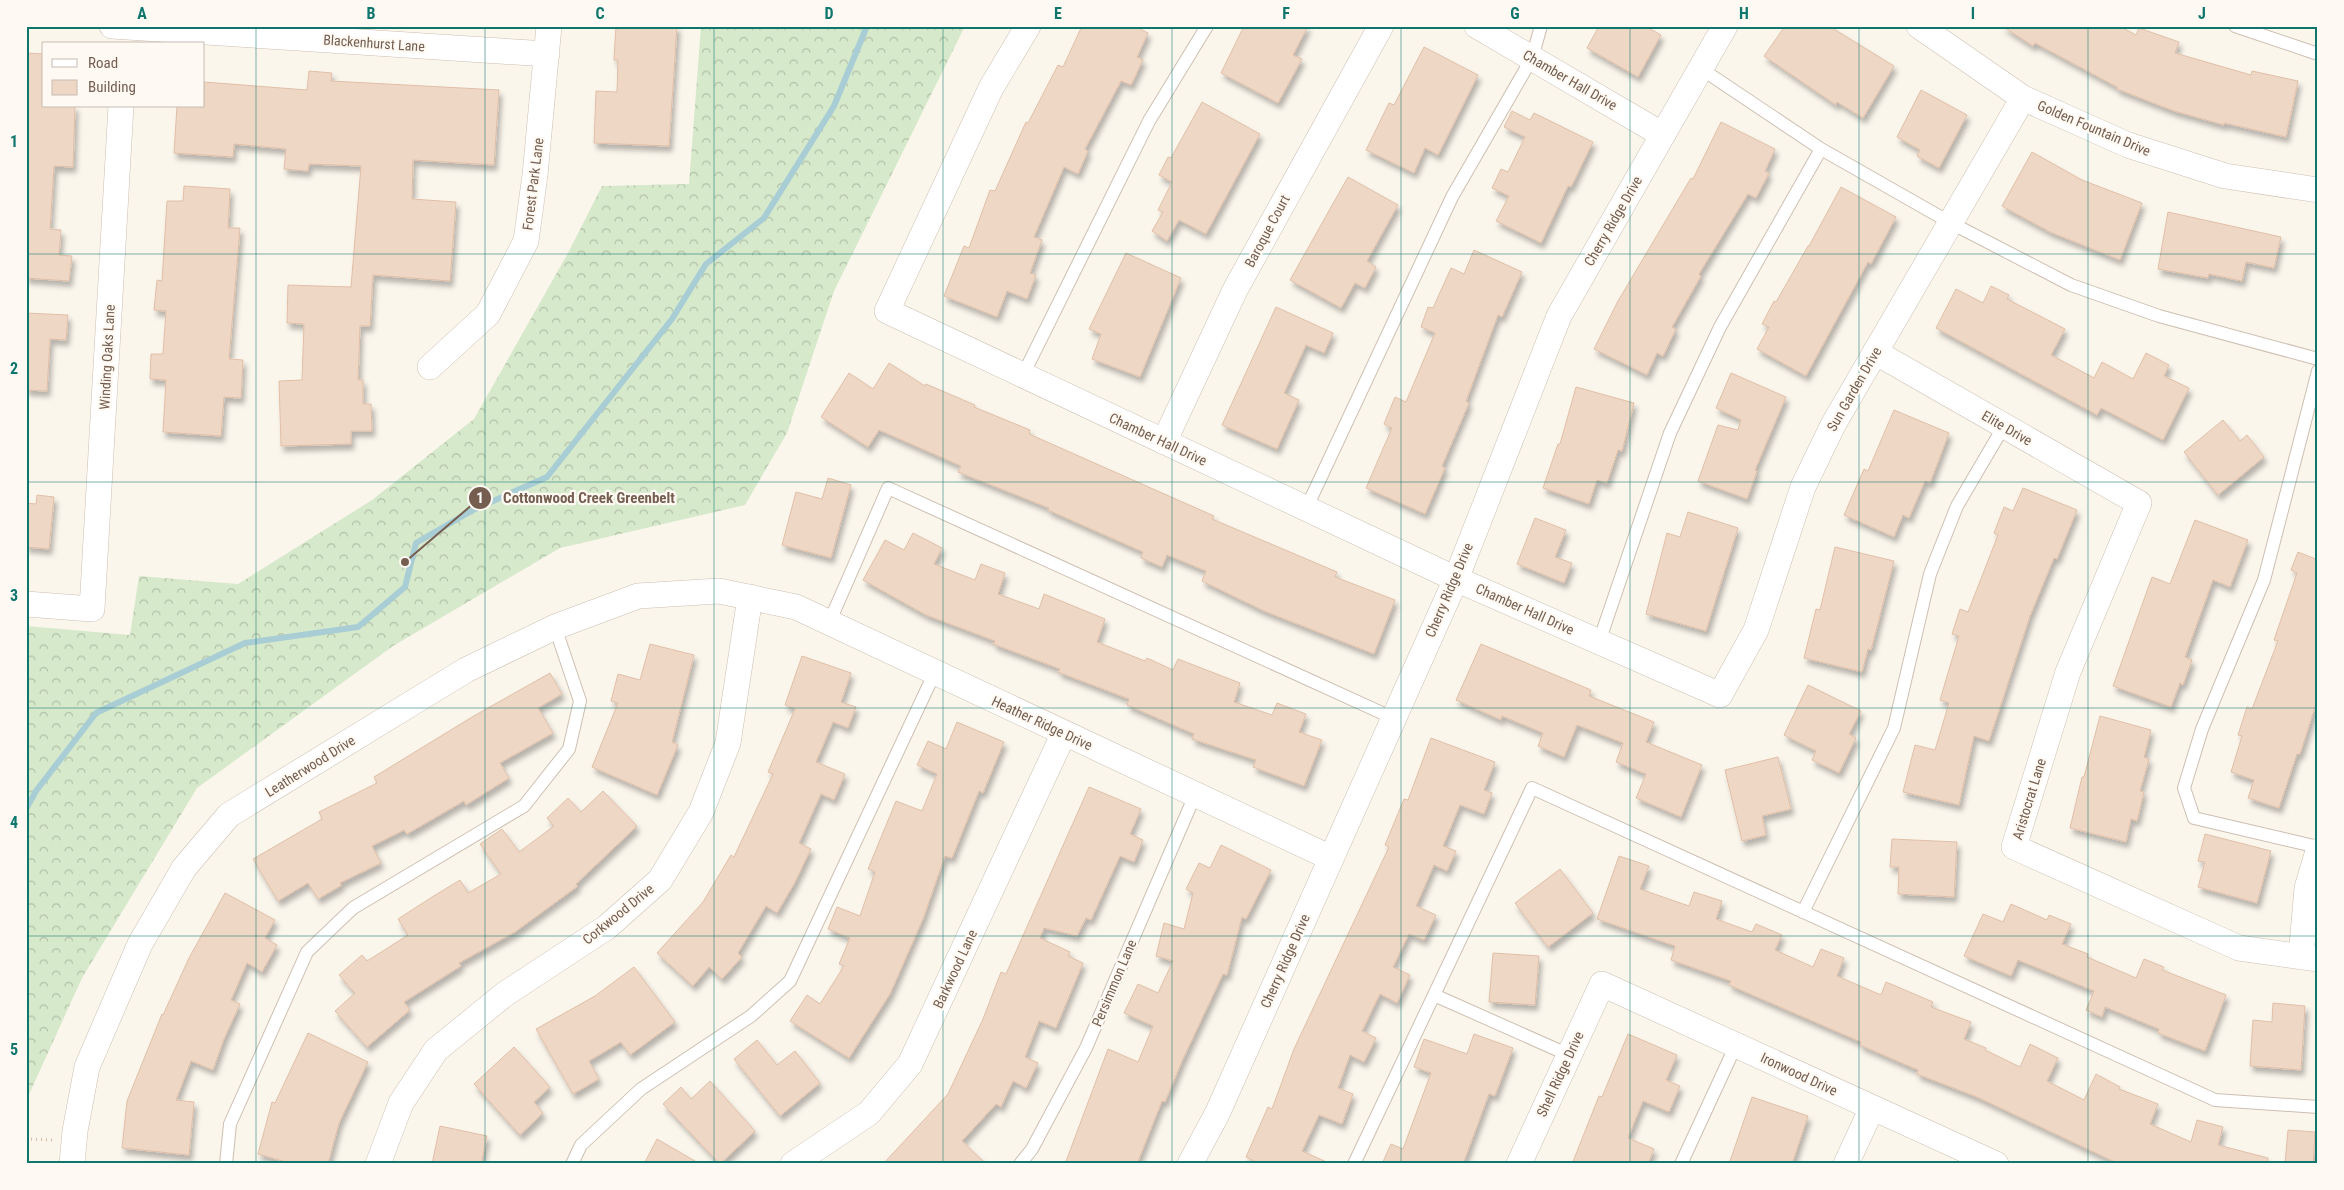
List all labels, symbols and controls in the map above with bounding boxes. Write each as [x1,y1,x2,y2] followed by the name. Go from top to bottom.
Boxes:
[137,4,147,23] text: A
[367,4,376,23] text: B
[595,4,605,23] text: C
[824,4,834,23] text: D
[1054,4,1062,23] text: E
[1282,4,1290,23] text: F
[1510,4,1520,23] text: G
[1739,4,1749,23] text: H
[1971,4,1975,23] text: I
[2198,4,2206,23] text: J
[323,31,426,55] street label: Blackenhurst Lane
[42,42,205,108] legend
[1520,47,1620,114] street label: Chamber Hall Drive
[88,54,118,72] text: Road
[88,78,136,96] text: Building
[2035,97,2153,159] street label: Golden Fountain Drive
[10,132,18,151] text: 1
[519,136,547,231] street label: Forest Park Lane
[1581,173,1645,269] street label: Cherry Ridge Drive
[1241,192,1293,270] street label: Baroque Court
[96,303,118,410] street label: Winding Oaks Lane
[1823,344,1885,434] street label: Sun Garden Drive
[10,359,18,378] text: 2
[1979,407,2035,449] street label: Elite Drive
[1107,409,1210,469] street label: Chamber Hall Drive
[468,483,685,513] callout: Cottonwood Creek Greenbelt
[476,489,484,507] text: 1
[503,489,675,507] text: Cottonwood Creek Greenbelt
[1422,540,1476,640] street label: Cherry Ridge Drive
[1473,580,1577,638] street label: Chamber Hall Drive
[10,586,18,605] text: 3
[989,693,1095,753] street label: Heather Ridge Drive
[262,732,358,800] street label: Leatherwood Drive
[2009,756,2049,842] street label: Aristocrat Lane
[10,813,18,832] text: 4
[579,880,657,948] street label: Corkwood Drive
[1257,911,1313,1010] street label: Cherry Ridge Drive
[930,927,980,1011] street label: Barkwood Lane
[1088,937,1140,1029] street label: Persimmon Lane
[1533,1028,1587,1119] street label: Shell Ridge Drive
[10,1040,18,1059] text: 5
[1758,1049,1840,1099] street label: Ironwood Drive

